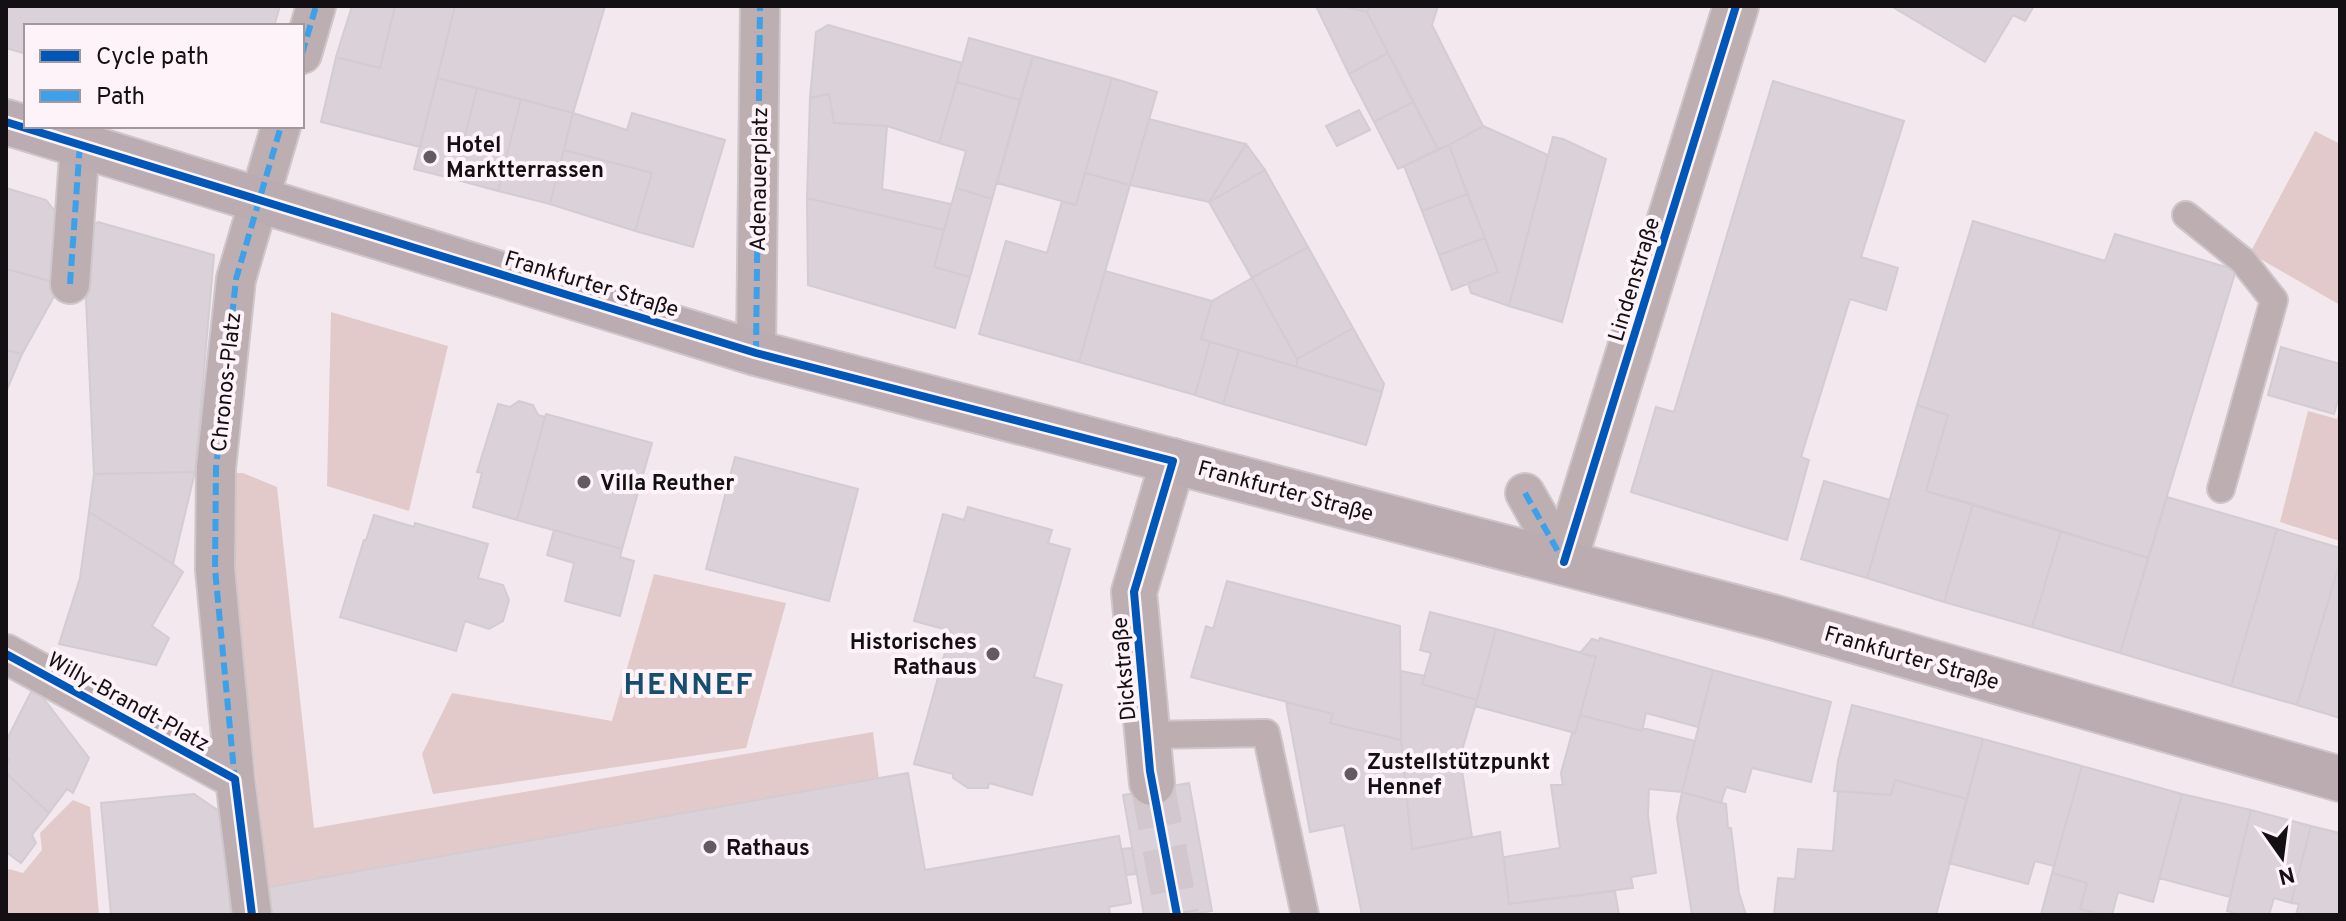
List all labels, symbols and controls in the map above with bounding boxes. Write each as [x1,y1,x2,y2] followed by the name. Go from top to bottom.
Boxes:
[24,24,304,128] legend
[96,43,209,73] text: Cycle path
[96,83,145,113] text: Path
[746,106,775,252] street label: Adenauerplatz
[446,133,604,185] place label: Hotel Marktterrassen
[421,148,439,166] marker: Hotel Marktterrassen
[1604,214,1667,345] street label: Lindenstraße
[501,246,682,325] street label: Frankfurter Straße
[207,311,248,454] street label: Chronos-Platz
[1195,456,1376,529] street label: Frankfurter Straße
[600,471,734,498] place label: Villa Reuther
[575,473,593,491] marker: Villa Reuther
[1108,616,1143,722] street label: Dickstraße
[1821,622,2002,697] street label: Frankfurter Straße
[850,630,977,682] place label: Historisches Rathaus
[984,645,1002,663] marker: Historisches Rathaus
[42,647,214,759] street label: Willy-Brandt-Platz
[624,668,754,705] district label: HENNEF
[1367,750,1550,802] place label: Zustellstützpunkt Hennef
[1342,765,1360,783] marker: Zustellstützpunkt Hennef
[2242,817,2322,897] north arrow
[726,836,810,863] place label: Rathaus
[701,838,719,856] marker: Rathaus
[2275,859,2297,889] text: N

